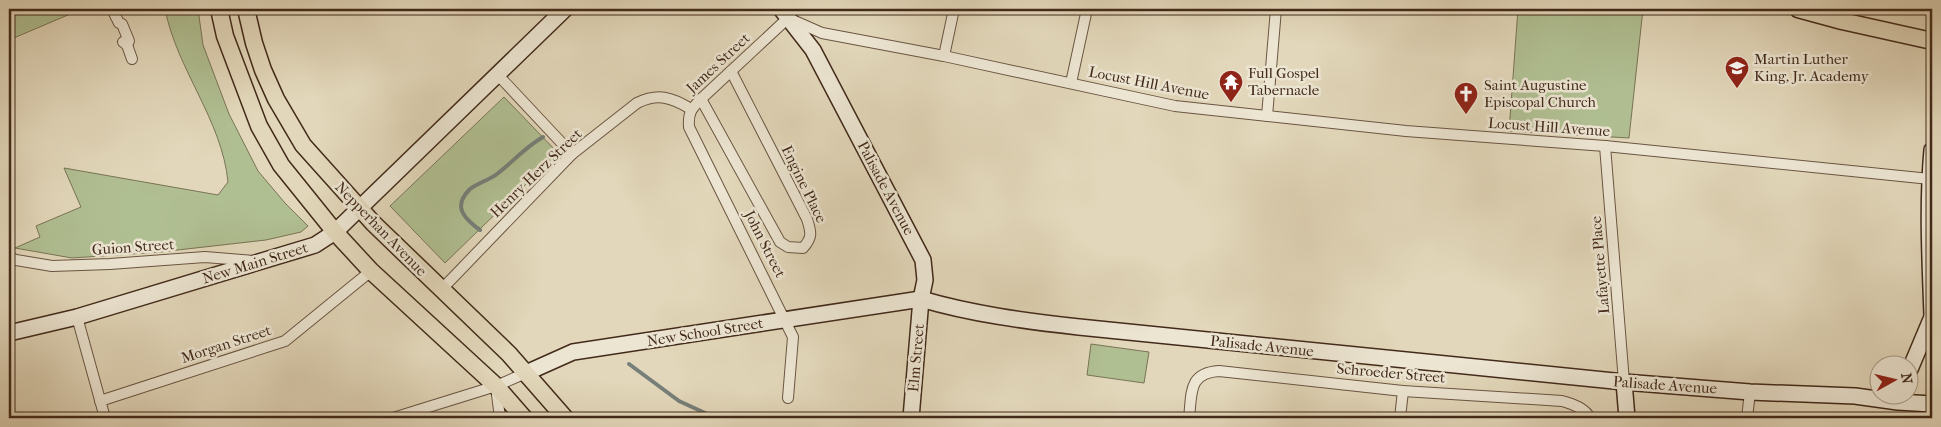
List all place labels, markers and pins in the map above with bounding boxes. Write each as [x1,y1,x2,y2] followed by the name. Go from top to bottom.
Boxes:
[1754,50,1870,85] place label: Martin Luther King, Jr. Academy
[1724,55,1750,89] school or university icon: Martin Luther King, Jr. Academy
[1248,64,1320,99] place label: Full Gospel Tabernacle
[1218,69,1244,103] temple icon: Full Gospel Tabernacle
[1484,76,1597,111] place label: Saint Augustine Episcopal Church
[1453,81,1479,115] church icon: Saint Augustine Episcopal Church

